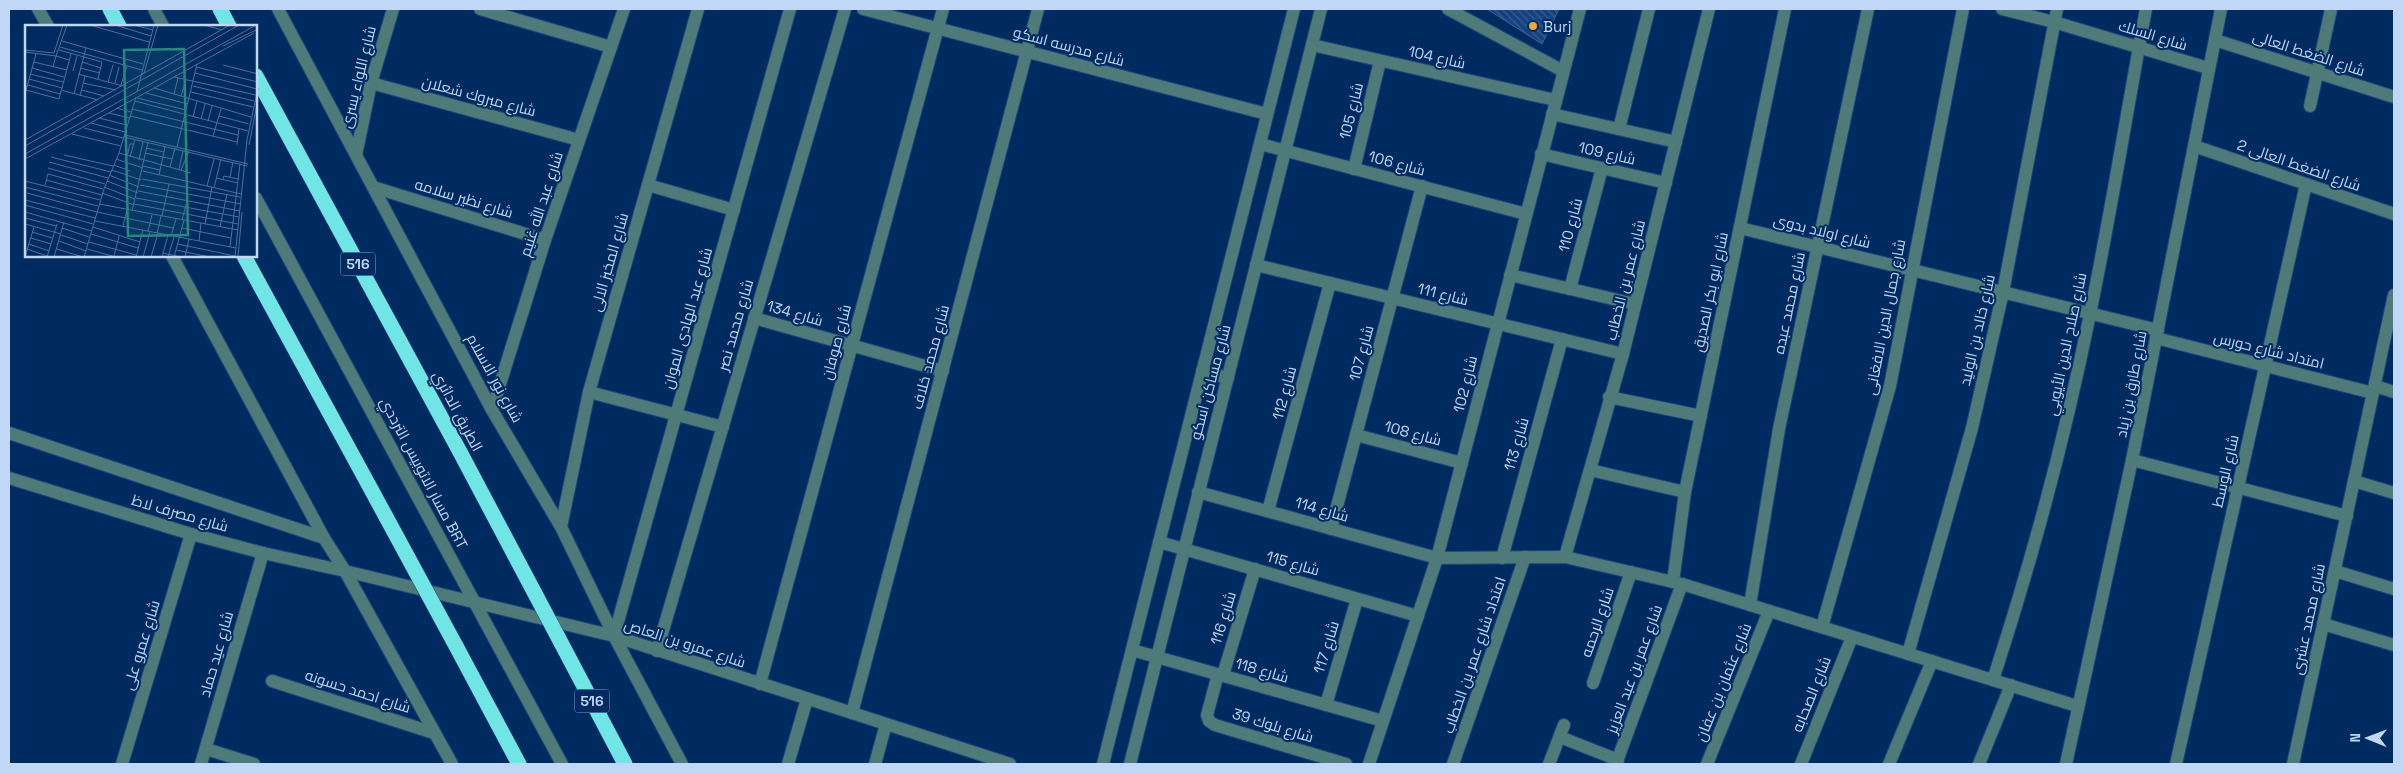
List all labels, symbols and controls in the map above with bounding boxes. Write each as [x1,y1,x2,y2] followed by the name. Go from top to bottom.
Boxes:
[2116,16,2190,56] street label: شارع السلك
[1543,17,1571,36] place label: Burj
[1527,20,1539,32] marker: Burj
[1011,22,1127,72] street label: شارع مدرسه اسكو
[336,24,382,131] street label: شارع اللواء يسرى
[25,25,258,258] inset map
[2250,26,2367,82] street label: شارع الضغط العالى
[1406,41,1467,75] street label: شارع 104
[419,72,538,122] street label: شارع مبروك شعلان
[1335,81,1369,142] street label: شارع 105
[2234,135,2363,197] street label: شارع الضغط العالى 2
[1576,137,1637,171] street label: شارع 109
[1366,146,1427,182] street label: شارع 106
[515,149,569,260] street label: شارع عبد الله غنيم
[412,174,515,224] street label: شارع نظير سلامه
[1554,196,1588,255] street label: شارع 110
[586,210,634,314] street label: شارع المخبز الالى
[1771,210,1873,254] street label: شارع اولاد بدوى
[1601,218,1651,343] street label: شارع عمر بن الخطاب
[1688,230,1734,354] street label: شارع ابو بكر الصديق
[1861,238,1911,397] street label: شارع جمال الدين الافغانى
[658,245,718,391] street label: شارع عبد الهادى الموان
[1769,250,1811,356] street label: شارع محمد عبده
[340,252,376,276] road number: 516
[2042,271,2093,418] street label: شارع صلاح الدين الأيوبي
[1955,273,2001,388] street label: شارع خالد بن الوليد
[713,277,759,374] street label: شارع محمد نصر
[1415,279,1470,311] street label: شارع 111
[764,296,825,332] street label: شارع 134
[817,302,857,382] street label: شارع صوفان
[907,303,955,412] street label: شارع محمد خلاف
[1185,322,1236,442] street label: شارع مساكن اسكو
[1344,323,1379,384] street label: شارع 107
[2211,327,2326,375] street label: امتداد شارع حورس
[2111,329,2153,439] street label: شارع طارق بن زياد
[461,330,527,427] street label: شارع نور الاسلام
[1449,354,1483,415] street label: شارع 102
[1268,364,1302,422] street label: شارع 112
[426,367,487,456] street label: الطريق الدائري
[373,394,472,554] street label: مسار الاتوبيس الترددي BRT
[1499,415,1535,473] street label: شارع 113
[1382,416,1444,452] street label: شارع 108
[2207,433,2245,510] street label: شارع الوسط
[129,490,231,538] street label: شارع مصرف لاظ
[1292,492,1351,528] street label: شارع 114
[1264,546,1322,582] street label: شارع 115
[2287,562,2331,677] street label: شارع محمد عشرى
[1438,574,1512,737] street label: امتداد شارع عمر بن الخطاب
[1576,585,1620,660] street label: شارع الرحمه
[1206,589,1242,647] street label: شارع 116
[118,598,166,693] street label: شارع عمرو على
[1602,602,1668,738] street label: شارع عمر بن عبد العزيز
[195,609,239,700] street label: شارع عيد حماد
[621,614,748,674] street label: شارع عمرو بن العاص
[1309,618,1345,676] street label: شارع 117
[1691,620,1757,745] street label: شارع عثمان بن عفان
[1232,653,1291,689] street label: شارع 118
[1787,653,1837,735] street label: شارع الصحابه
[302,665,413,719] street label: شارع احمد حسونه
[574,689,610,712] road number: 516
[1229,704,1316,748] street label: شارع بلوك 39
[2343,713,2393,763] north arrow
[2346,733,2364,743] text: N

